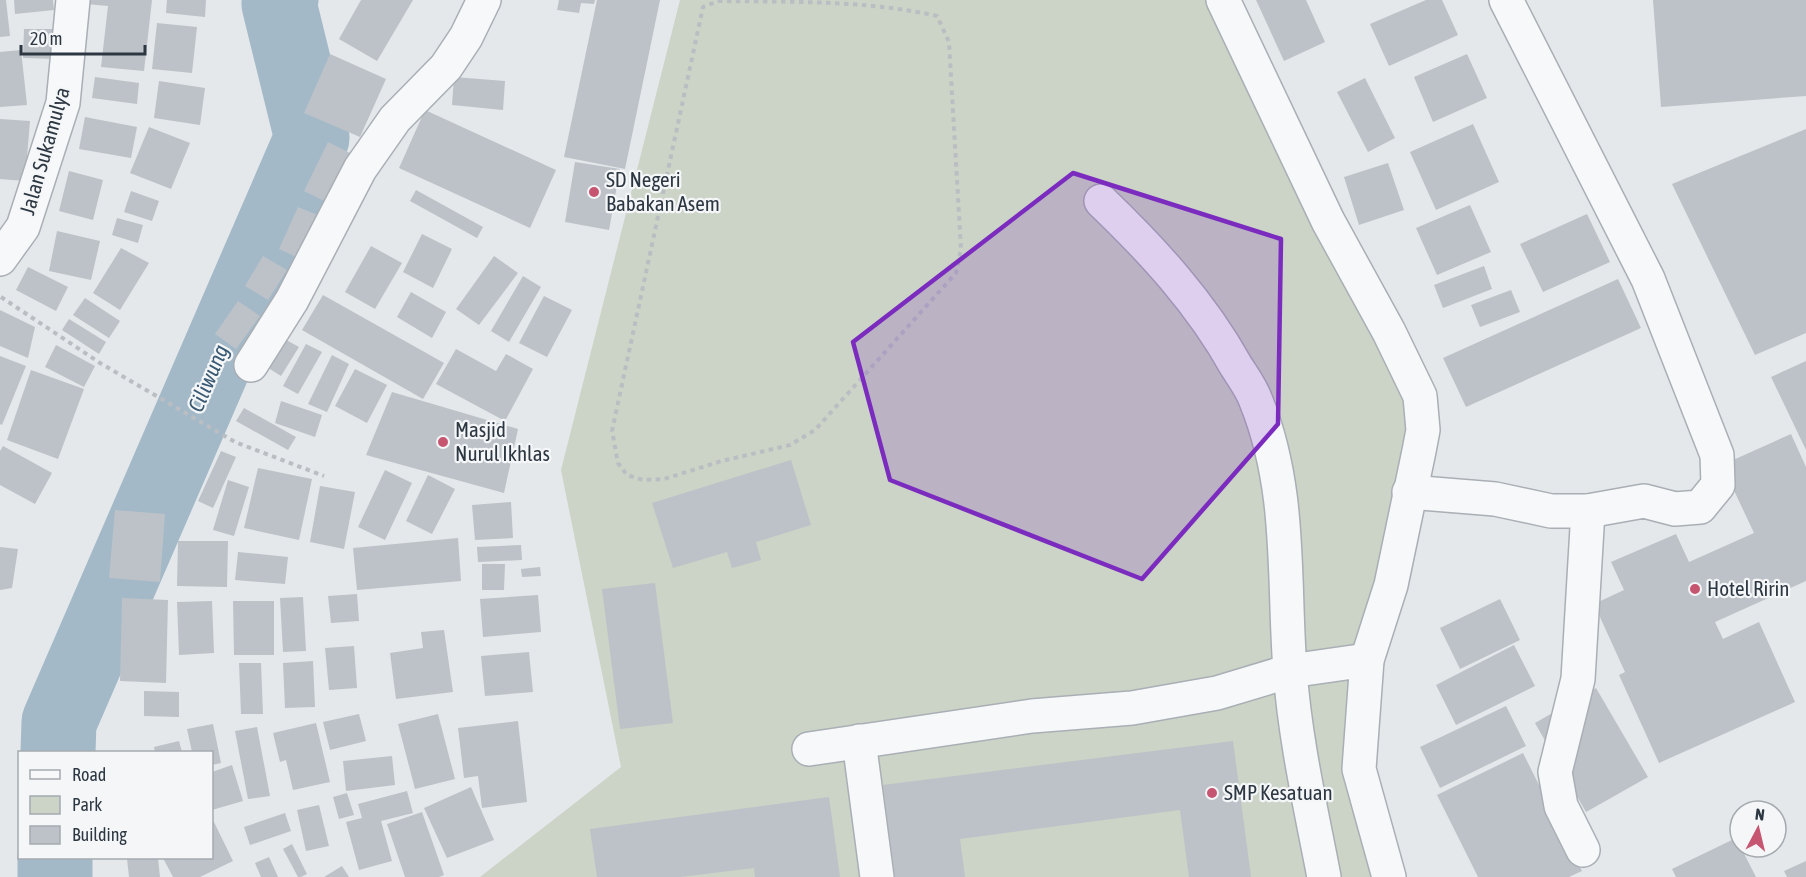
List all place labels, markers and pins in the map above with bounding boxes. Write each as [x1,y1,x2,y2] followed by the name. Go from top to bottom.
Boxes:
[606,167,720,215] place label: SD Negeri Babakan Asem
[587,185,601,199] marker: SD Negeri Babakan Asem
[455,417,550,465] place label: Masjid Nurul Ikhlas
[436,435,450,449] marker: Masjid Nurul Ikhlas
[1707,576,1789,600] place label: Hotel Ririn
[1688,582,1702,596] marker: Hotel Ririn
[1224,780,1333,804] place label: SMP Kesatuan
[1205,786,1219,800] marker: SMP Kesatuan

